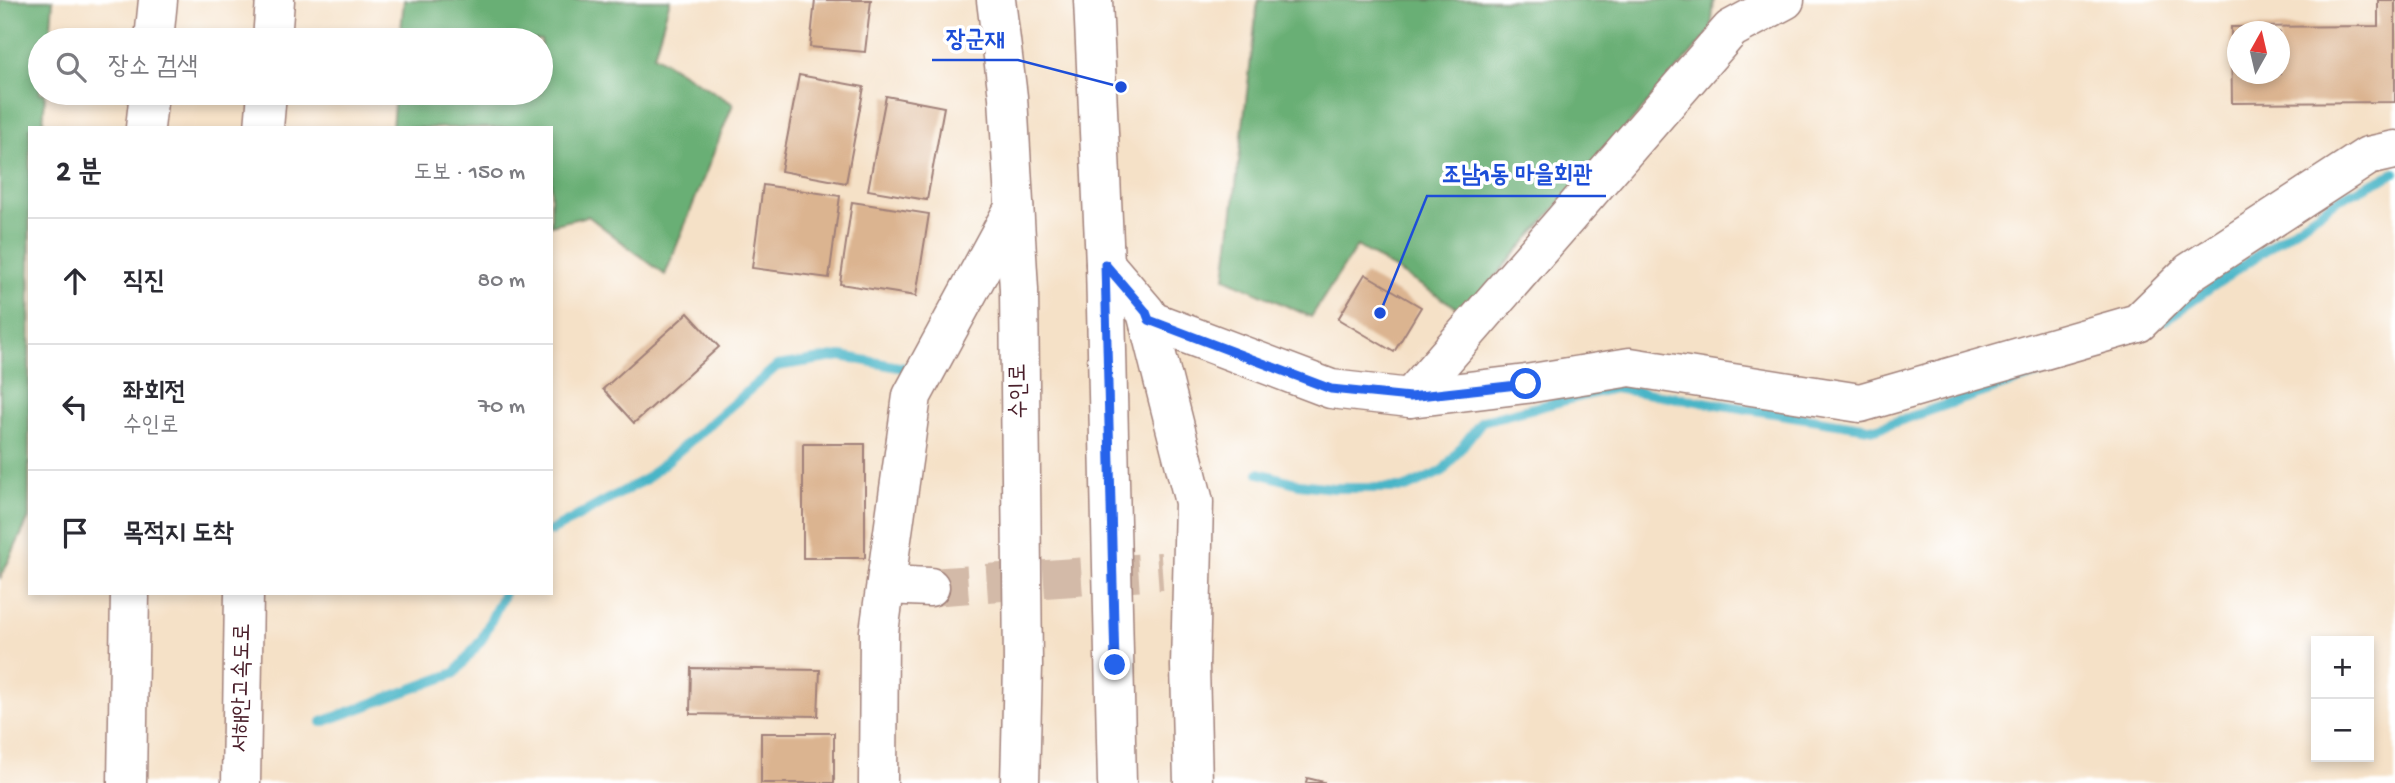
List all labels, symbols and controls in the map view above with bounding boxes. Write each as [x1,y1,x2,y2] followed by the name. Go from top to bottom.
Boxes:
[932,15,1018,60] callout: 장군재
[2227,21,2290,84] north arrow
[946,27,1005,56] text: 장군재
[28,28,553,105] search box
[52,48,90,86] icon: search
[108,53,198,84] text: 장소 검색
[1427,151,1606,196] callout: 조남1동 마을회관
[56,157,102,192] text: 2 분
[414,160,525,187] text: 도보 · 150 m
[1442,162,1593,191] text: 조남1동 마을회관
[56,262,94,300] icon: ahead
[123,268,165,299] text: 직진
[478,268,525,295] text: 80 m
[1006,363,1034,419] street label: 수인로
[1510,368,1541,399] route start
[123,379,186,410] text: 좌회전
[56,388,94,426] icon: left
[478,394,525,421] text: 70 m
[123,413,179,440] text: 수인로
[56,514,94,552] icon: arrive
[123,520,234,551] text: 목적지 도착
[228,623,258,753] street label: 서해안고속도로
[2311,636,2374,762] map controls
[2311,636,2374,699] button: +
[1099,649,1130,680] route end
[2311,699,2374,762] button: −

